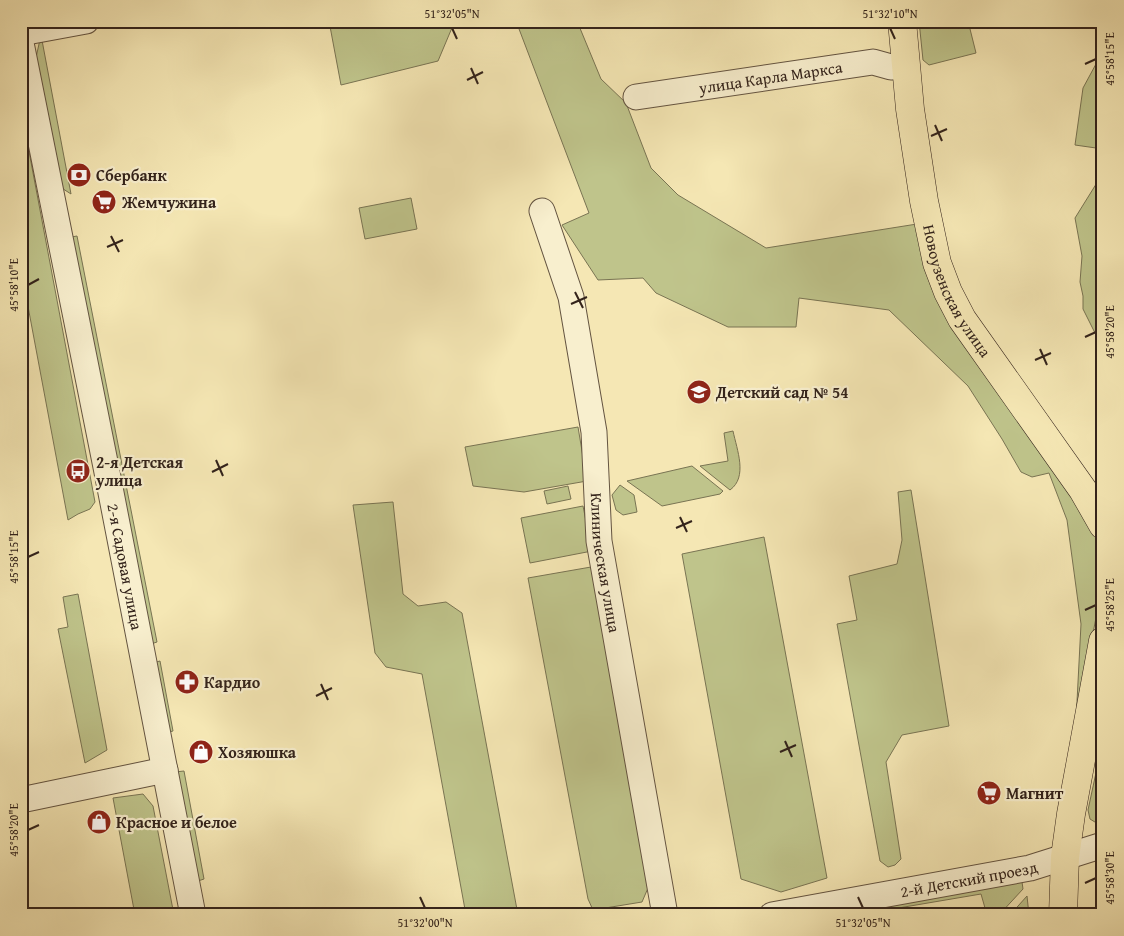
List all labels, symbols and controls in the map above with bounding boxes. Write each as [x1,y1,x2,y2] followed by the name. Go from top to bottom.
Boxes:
[424,5,480,22] text: 51°32'05"N
[862,5,918,22] text: 51°32'10"N
[1101,32,1118,86] text: 45°58'15"E
[696,55,844,100] street label: улица Карла Маркса
[66,162,92,188] bank icon: Сбербанк
[96,163,167,187] place label: Сбербанк
[91,189,117,215] supermarket icon: Жемчужина
[121,190,217,214] place label: Жемчужина
[917,222,997,362] street label: Новоузенская улица
[5,258,22,312] text: 45°58'10"E
[1101,305,1118,359] text: 45°58'20"E
[686,379,712,405] school or university icon: Детский сад № 54
[715,380,848,404] place label: Детский сад № 54
[95,450,184,492] place label: 2-я Детская улица
[65,458,91,484] bus stop icon: 2-я Детская улица
[585,492,627,635] street label: Клиническая улица
[101,501,149,632] street label: 2-я Садовая улица
[5,530,22,584] text: 45°58'15"E
[1101,578,1118,632] text: 45°58'25"E
[174,669,200,695] pharmacy icon: Кардио
[204,670,261,694] place label: Кардио
[188,739,214,765] shop icon: Хозяюшка
[218,740,297,764] place label: Хозяюшка
[976,780,1002,806] supermarket icon: Магнит
[1006,781,1064,805] place label: Магнит
[5,803,22,857] text: 45°58'20"E
[86,809,112,835] shop icon: Красное и белое
[116,810,237,834] place label: Красное и белое
[1101,851,1118,905] text: 45°58'30"E
[898,854,1041,903] street label: 2-й Детский проезд
[397,914,453,931] text: 51°32'00"N
[835,914,891,931] text: 51°32'05"N

